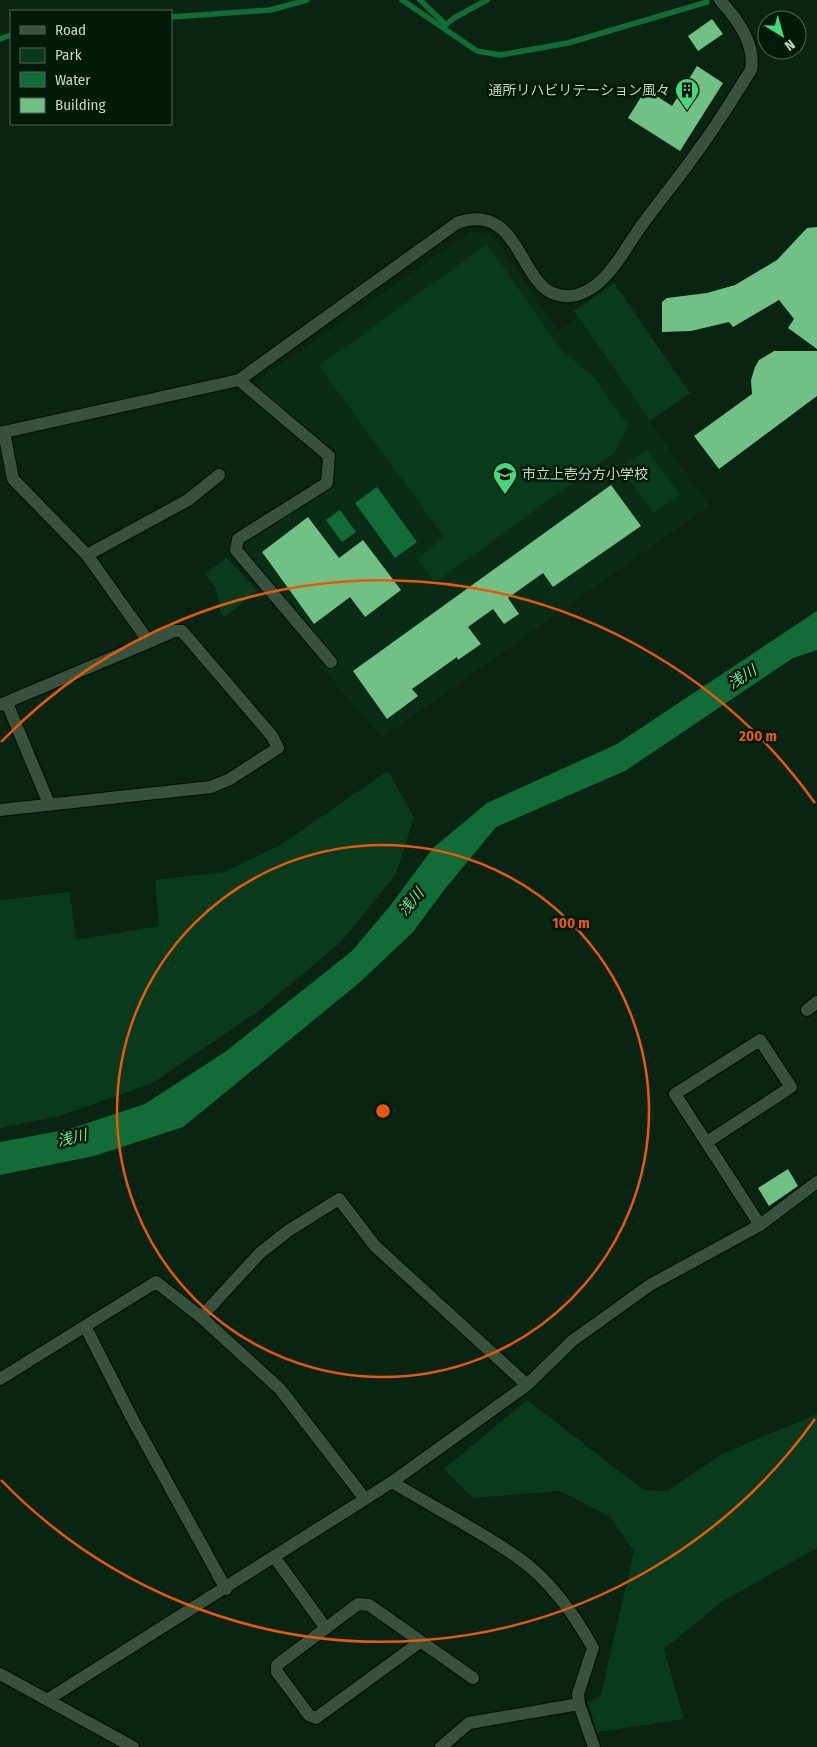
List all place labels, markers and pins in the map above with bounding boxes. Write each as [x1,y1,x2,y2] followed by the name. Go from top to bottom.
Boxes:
[674,77,700,111] building icon: 通所リハビリテーション風々
[488,82,670,99] place label: 通所リハビリテーション風々
[492,461,518,495] school or university icon: 市立上壱分方小学校
[522,466,648,483] place label: 市立上壱分方小学校
[374,1102,392,1120] centre of rings

